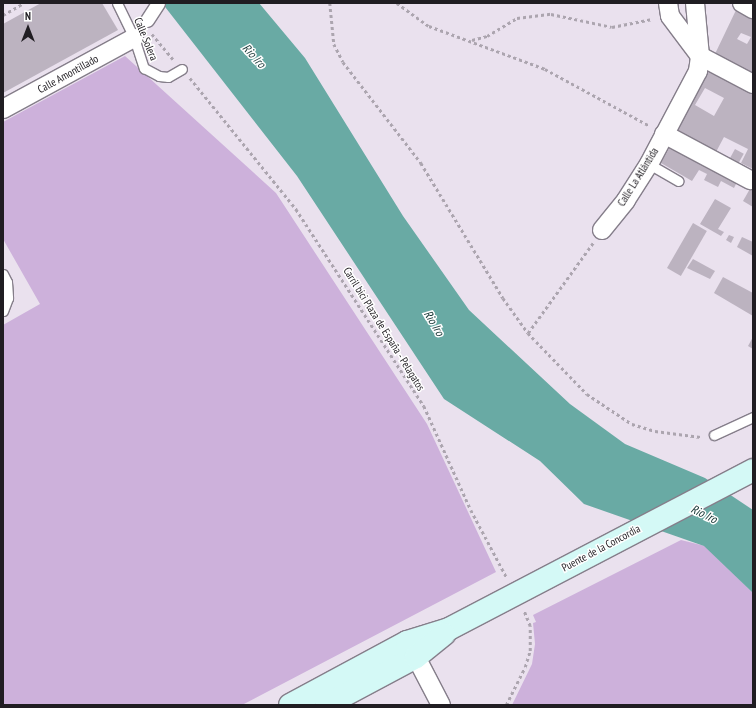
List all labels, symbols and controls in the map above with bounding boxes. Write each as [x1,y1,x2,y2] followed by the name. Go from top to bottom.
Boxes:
[8,8,48,48] north arrow
[25,9,31,23] text: N
[131,16,161,62] street label: Calle Solera
[239,41,269,71] water label: Rio Iro
[35,52,101,96] street label: Calle Amontillado
[615,145,661,209] street label: Calle La Atlántida
[340,264,428,394] street label: Carril bici Plaza de España - Pelagatos
[421,308,447,338] water label: Rio Iro
[689,502,719,526] water label: Rio Iro
[560,522,642,574] street label: Puente de la Concordia

